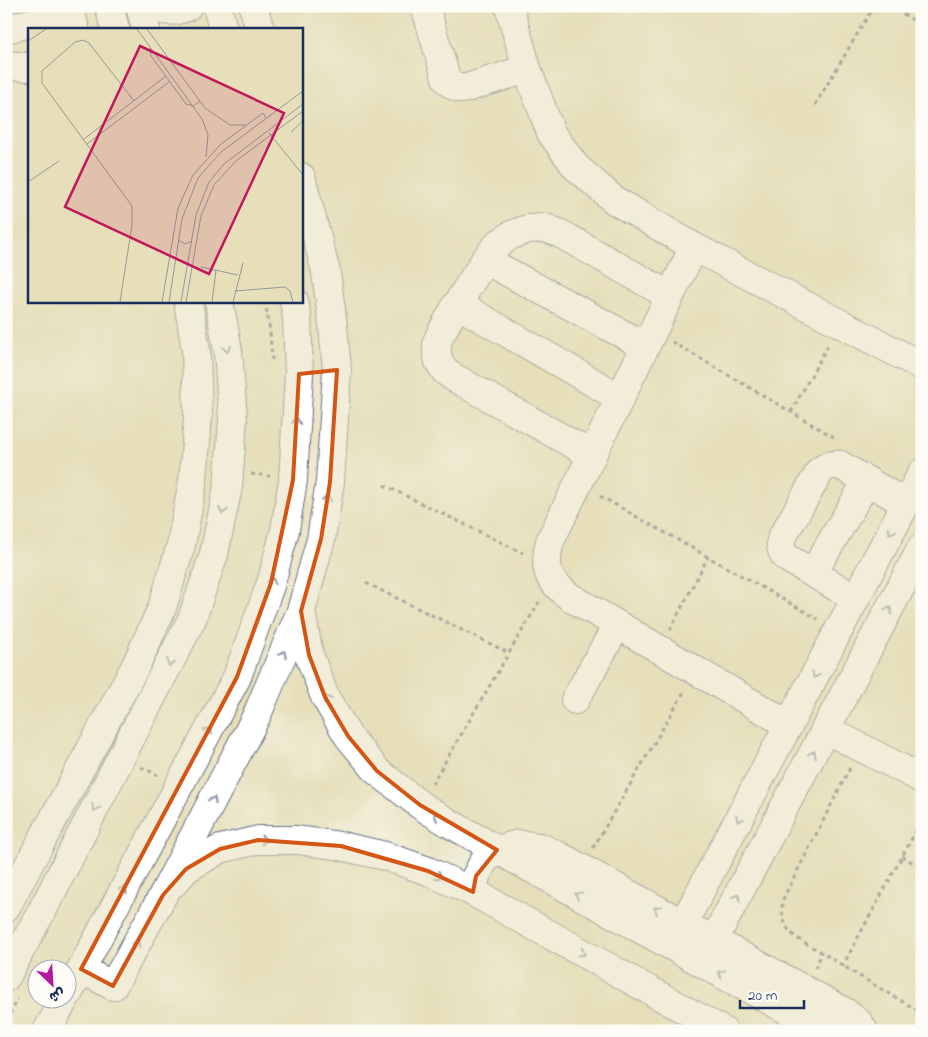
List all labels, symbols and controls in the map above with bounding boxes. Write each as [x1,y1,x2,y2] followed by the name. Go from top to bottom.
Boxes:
[28,28,302,302] inset map
[222,345,232,353] one-way arrow
[291,417,302,425] one-way arrow
[322,494,332,502] one-way arrow
[218,506,229,515] one-way arrow
[887,526,897,535] one-way arrow
[266,577,276,585] one-way arrow
[883,606,893,615] one-way arrow
[276,650,287,659] one-way arrow
[166,658,176,667] one-way arrow
[811,670,821,679] one-way arrow
[323,695,333,704] one-way arrow
[202,726,212,735] one-way arrow
[807,750,817,759] one-way arrow
[207,796,217,805] one-way arrow
[91,802,101,811] one-way arrow
[433,812,442,822] one-way arrow
[735,813,745,822] one-way arrow
[260,835,268,845] one-way arrow
[434,870,443,880] one-way arrow
[118,885,128,894] one-way arrow
[575,891,584,901] one-way arrow
[731,894,741,903] one-way arrow
[653,906,662,916] one-way arrow
[130,940,140,949] one-way arrow
[577,946,586,956] one-way arrow
[28,960,78,1010] north arrow
[717,970,726,980] one-way arrow
[740,977,804,1009] scale bar
[45,982,68,1007] text: ش
[748,985,778,1007] text: 20 m

